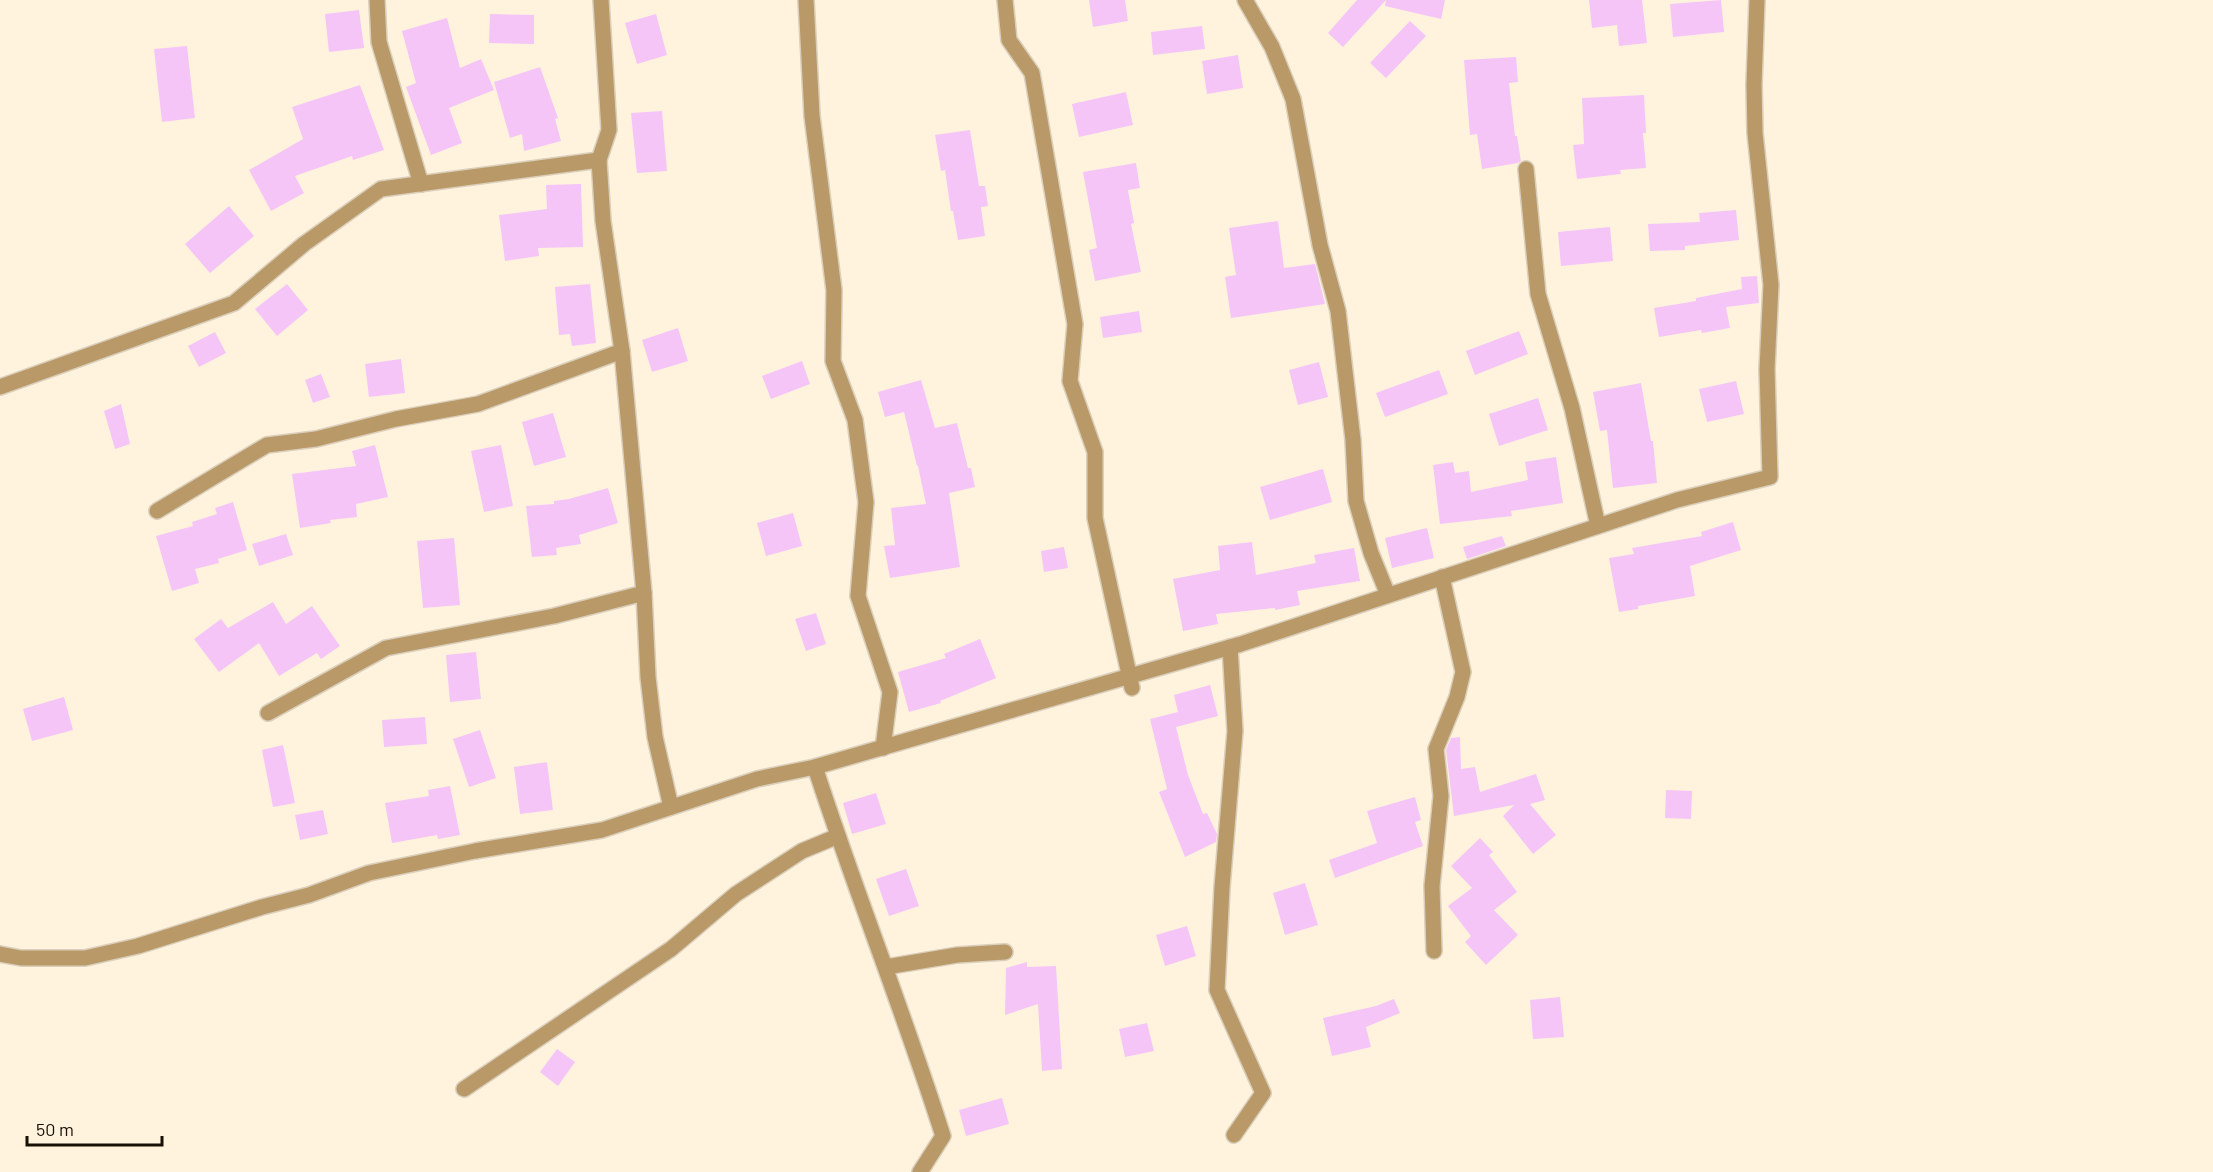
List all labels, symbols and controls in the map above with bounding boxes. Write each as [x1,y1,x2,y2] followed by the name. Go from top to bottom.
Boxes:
[27,1109,162,1147] scale bar
[36,1118,74,1140] text: 50 m

